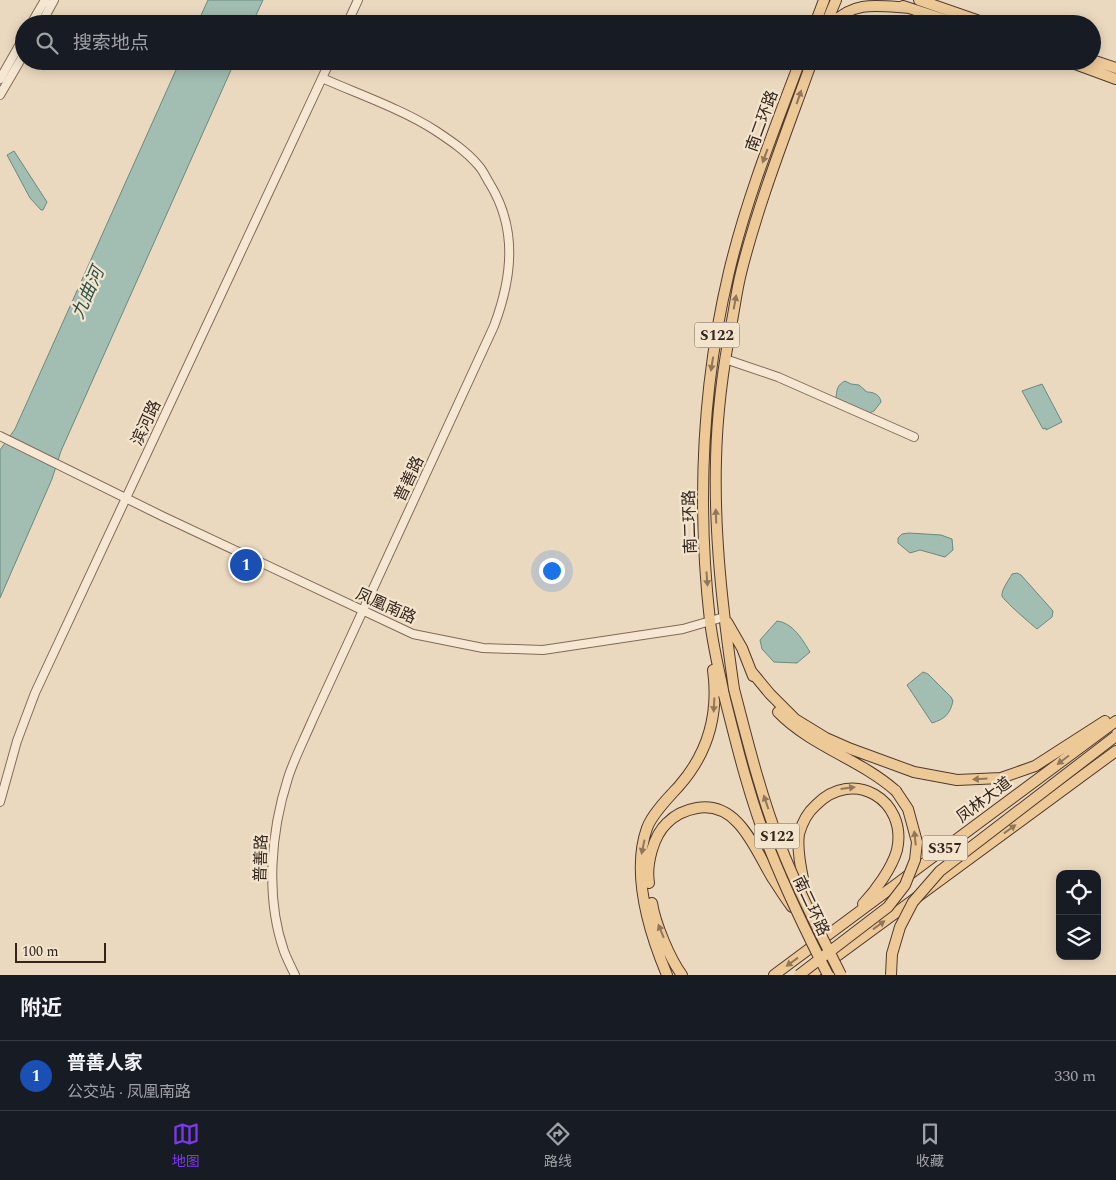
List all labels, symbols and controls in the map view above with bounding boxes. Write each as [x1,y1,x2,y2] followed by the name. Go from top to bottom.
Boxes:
[15,15,1101,70] search box
[33,29,61,57] icon: search
[73,29,149,58] text: 搜索地点
[740,87,784,155] street label: 南二环路
[795,89,803,104] one-way arrow
[761,149,769,164] one-way arrow
[65,260,113,323] water label: 九曲河
[732,294,740,310] one-way arrow
[694,322,740,348] road number: S122
[708,356,716,372] one-way arrow
[125,396,167,450] street label: 滨河路
[388,452,430,506] street label: 普善路
[677,490,703,554] street label: 南二环路
[712,507,720,523] one-way arrow
[230,546,262,584] pin: 1
[539,558,565,584] your location
[704,571,712,587] one-way arrow
[352,582,420,630] street label: 凤凰南路
[709,697,717,713] one-way arrow
[1057,755,1070,766] one-way arrow
[951,771,1017,829] street label: 凤林大道
[971,776,987,784] one-way arrow
[840,784,856,792] one-way arrow
[762,794,770,809] one-way arrow
[754,824,800,848] road number: S122
[1003,824,1017,834] one-way arrow
[911,830,919,846] one-way arrow
[248,834,274,882] street label: 普善路
[922,836,968,860] road number: S357
[638,839,646,855] one-way arrow
[1056,870,1101,960] map controls
[1056,870,1101,915] button: locate
[787,872,835,940] street label: 南二环路
[1056,915,1101,960] button: layers
[872,920,885,931] one-way arrow
[657,924,664,939] one-way arrow
[15,940,106,963] scale bar
[22,941,59,962] text: 100 m
[785,957,799,967] one-way arrow
[20,993,62,1025] text: 附近
[67,1049,143,1078] text: 普善人家
[32,1064,40,1088] text: 1
[1054,1064,1096,1088] text: 330 m
[67,1080,191,1104] text: 公交站 · 凤凰南路
[172,1120,200,1172] tab: 地图
[544,1120,572,1172] tab: 路线
[916,1120,944,1172] tab: 收藏

